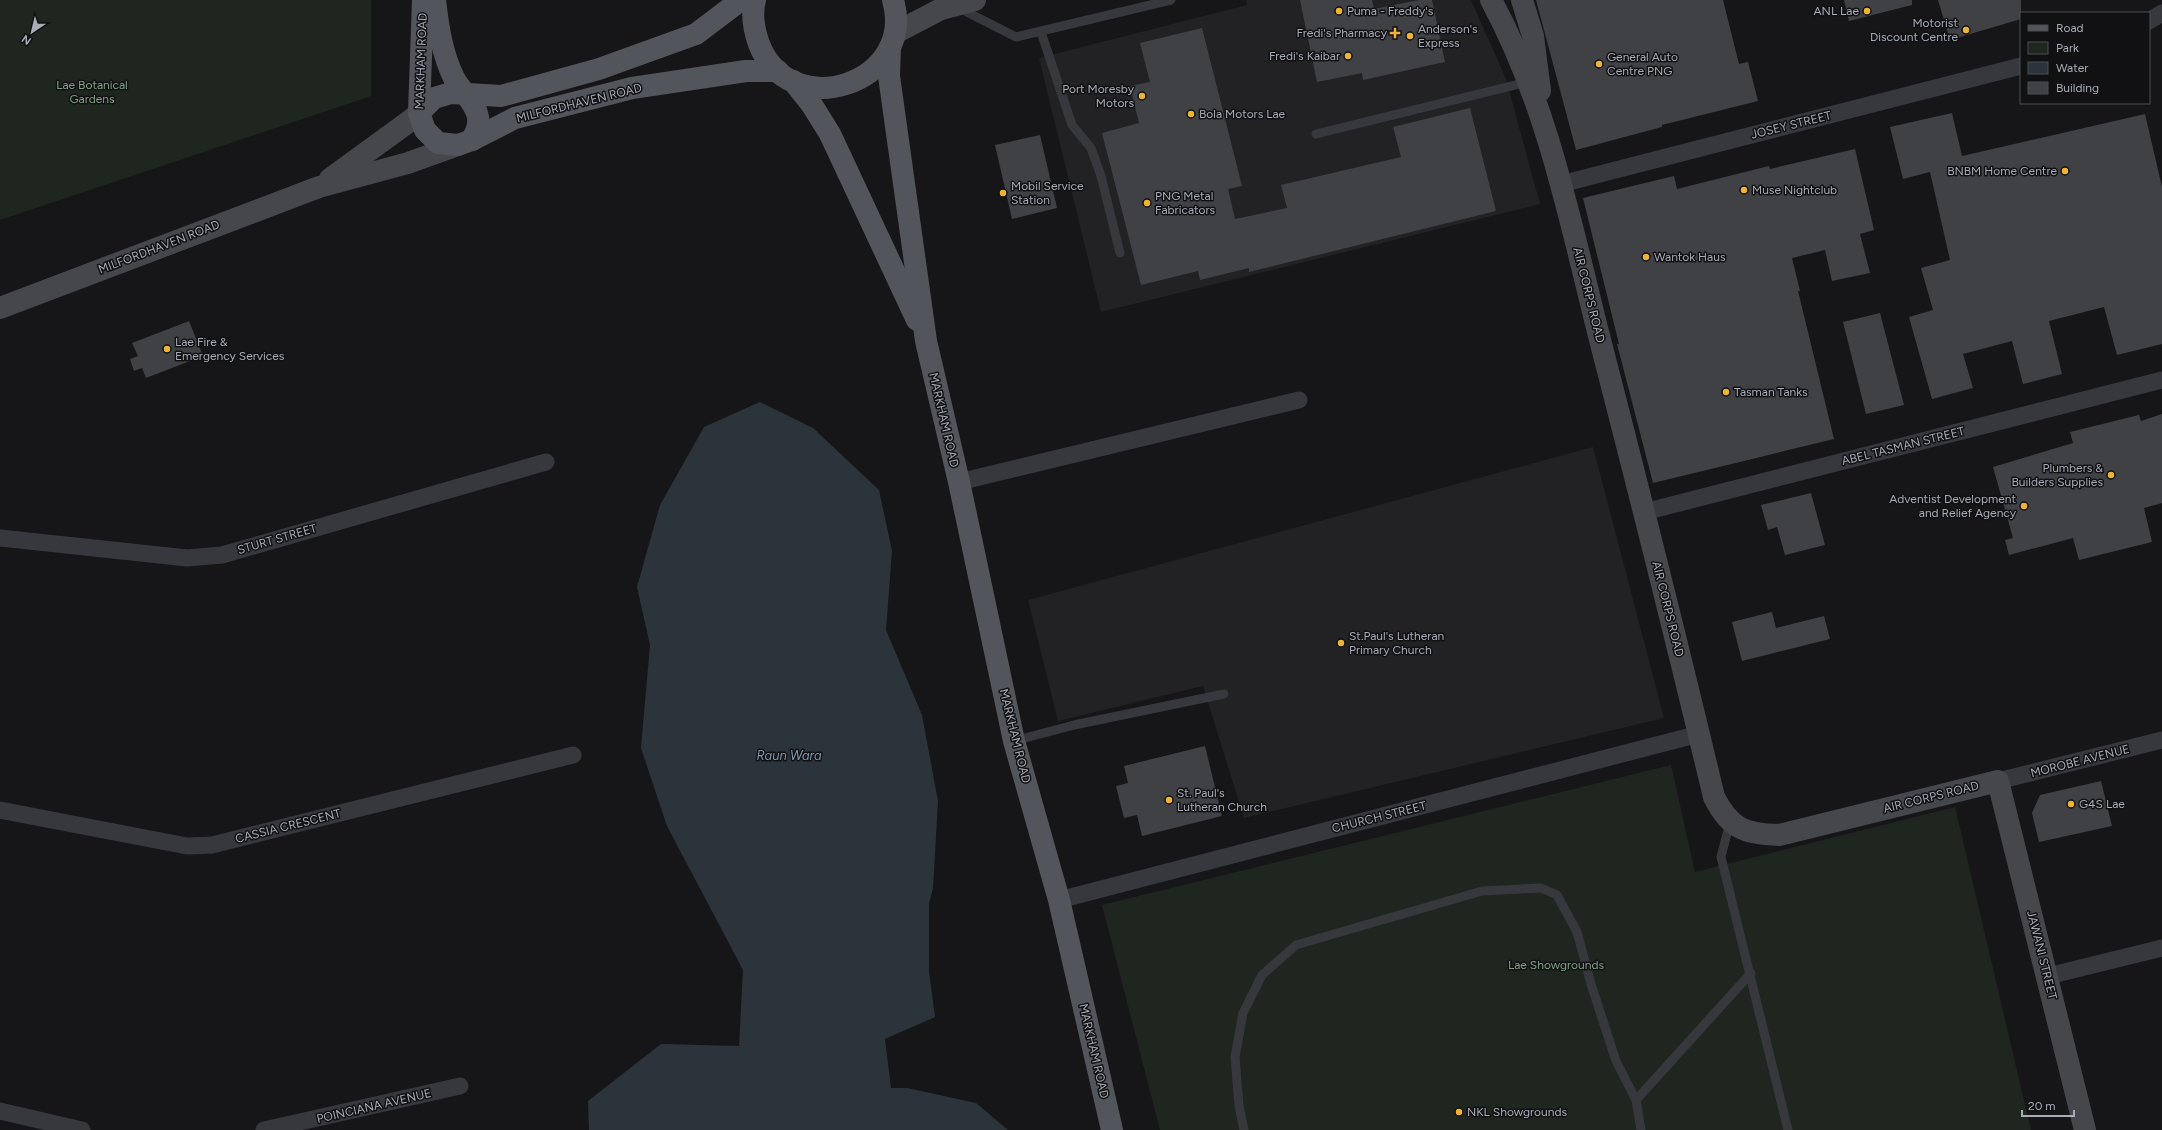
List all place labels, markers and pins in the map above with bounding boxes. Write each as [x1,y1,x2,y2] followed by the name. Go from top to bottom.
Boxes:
[1347,4,1434,18] place label: Puma - Freddy's
[1813,4,1859,18] place label: ANL Lae
[1334,6,1344,16] marker: Puma - Freddy's
[1862,6,1872,16] marker: ANL Lae
[1870,16,1958,44] place label: Motorist Discount Centre
[1418,22,1478,50] place label: Anderson's Express
[1961,25,1971,35] marker: Motorist Discount Centre
[1296,26,1388,40] place label: Fredi's Pharmacy
[1390,28,1400,38] marker: Fredi's Pharmacy
[1405,31,1415,41] marker: Anderson's Express
[1269,49,1340,63] place label: Fredi's Kaibar
[1607,50,1678,78] place label: General Auto Centre PNG
[1343,51,1353,61] marker: Fredi's Kaibar
[1594,59,1604,69] marker: General Auto Centre PNG
[1062,82,1135,110] place label: Port Moresby Motors
[1137,91,1147,101] marker: Port Moresby Motors
[1199,107,1286,121] place label: Bola Motors Lae
[1186,109,1196,119] marker: Bola Motors Lae
[1947,164,2057,178] place label: BNBM Home Centre
[2060,166,2070,176] marker: BNBM Home Centre
[1011,179,1084,207] place label: Mobil Service Station
[1752,183,1837,197] place label: Muse Nightclub
[1739,185,1749,195] marker: Muse Nightclub
[998,188,1008,198] marker: Mobil Service Station
[1155,189,1216,217] place label: PNG Metal Fabricators
[1142,198,1152,208] marker: PNG Metal Fabricators
[1654,250,1726,264] place label: Wantok Haus
[1641,252,1651,262] marker: Wantok Haus
[175,335,285,363] place label: Lae Fire & Emergency Services
[162,344,172,354] marker: Lae Fire & Emergency Services
[1734,385,1808,399] place label: Tasman Tanks
[1721,387,1731,397] marker: Tasman Tanks
[2012,461,2103,489] place label: Plumbers & Builders Supplies
[2106,470,2116,480] marker: Plumbers & Builders Supplies
[1889,492,2017,520] place label: Adventist Development and Relief Agency
[2019,501,2029,511] marker: Adventist Development and Relief Agency
[1349,629,1445,657] place label: St.Paul's Lutheran Primary Church
[1336,638,1346,648] marker: St.Paul's Lutheran Primary Church
[1177,786,1267,814] place label: St. Paul's Lutheran Church
[1164,795,1174,805] marker: St. Paul's Lutheran Church
[2079,797,2125,811] place label: G4S Lae
[2066,799,2076,809] marker: G4S Lae
[1467,1105,1567,1119] place label: NKL Showgrounds
[1454,1107,1464,1117] marker: NKL Showgrounds

